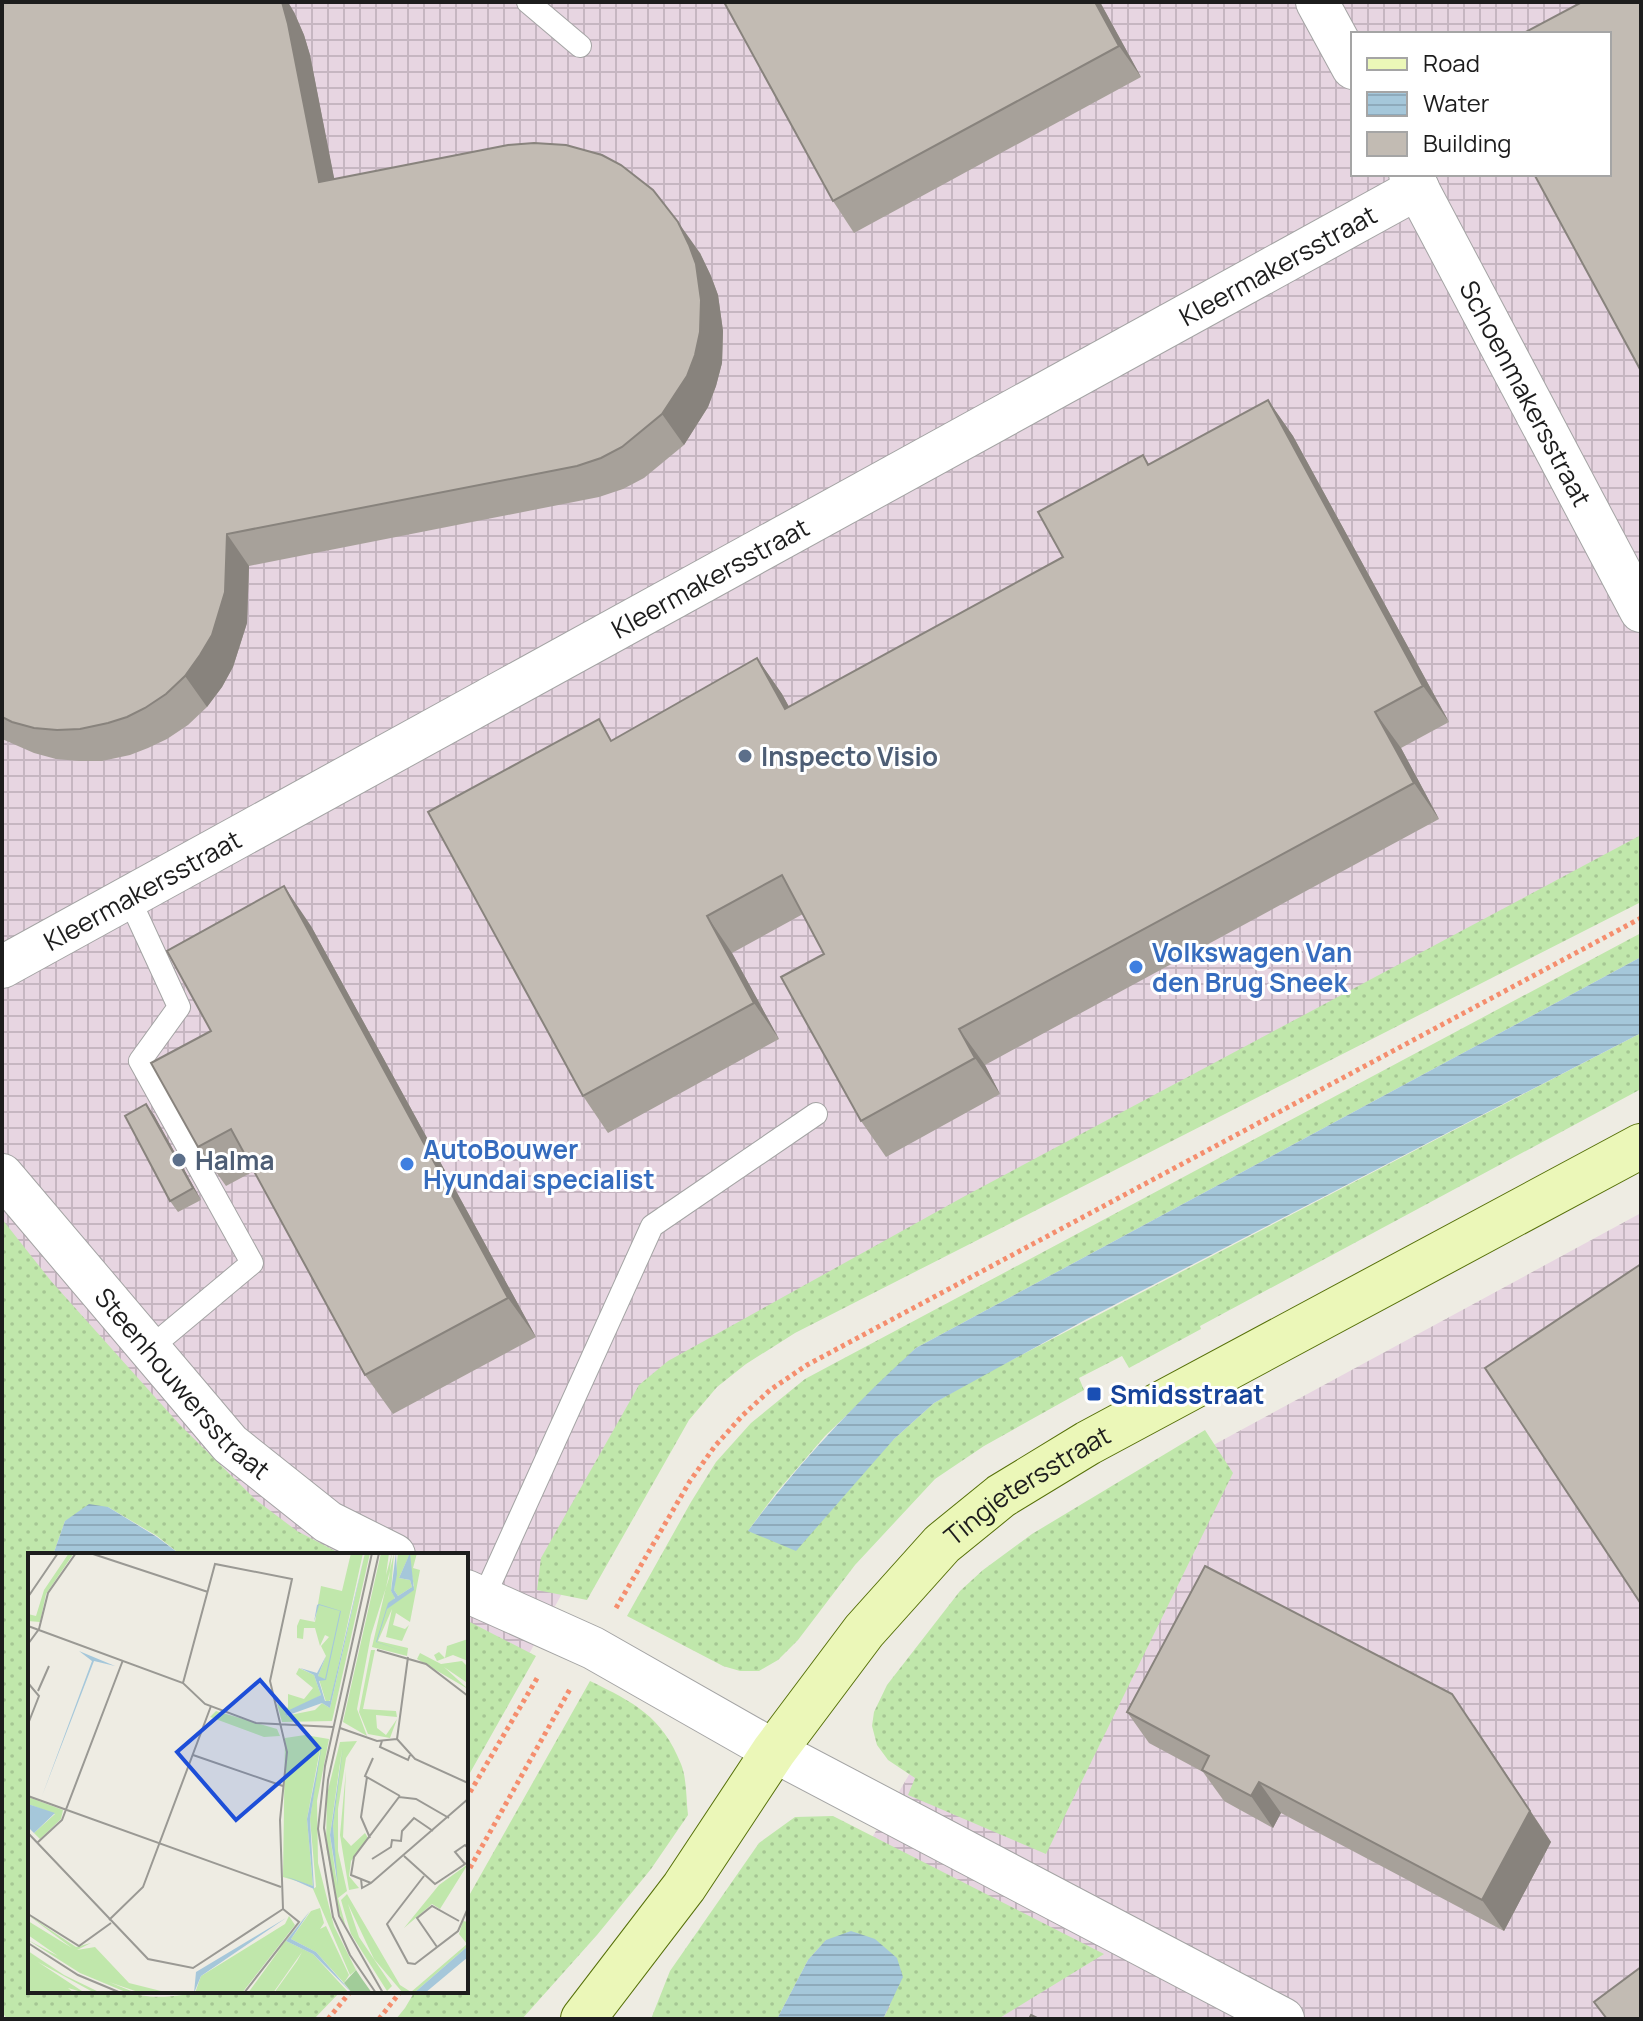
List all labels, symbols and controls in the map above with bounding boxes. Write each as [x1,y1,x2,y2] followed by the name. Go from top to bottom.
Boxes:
[1351,32,1611,176] legend
[1423,46,1480,79] text: Road
[1423,86,1490,119] text: Water
[1423,126,1511,159] text: Building
[1172,196,1383,334] street label: Kleermakersstraat
[1451,274,1600,512] street label: Schoenmakersstraat
[605,509,815,646] street label: Kleermakersstraat
[761,738,938,774] place label: Inspecto Visio
[736,747,754,765] marker: Inspecto Visio
[37,821,247,959] street label: Kleermakersstraat
[1152,934,1352,1000] place label: Volkswagen Van den Brug Sneek
[1127,958,1145,976] marker: Volkswagen Van den Brug Sneek
[423,1131,655,1197] place label: AutoBouwer Hyundai specialist
[195,1142,274,1178] place label: Halma
[170,1151,188,1169] marker: Halma
[398,1155,416,1173] marker: AutoBouwer Hyundai specialist
[87,1280,278,1487] street label: Steenhouwersstraat
[1110,1376,1264,1412] place label: Smidsstraat
[1085,1385,1103,1403] marker: Smidsstraat
[936,1416,1117,1554] street label: Tingietersstraat
[28,1553,468,1993] inset map

